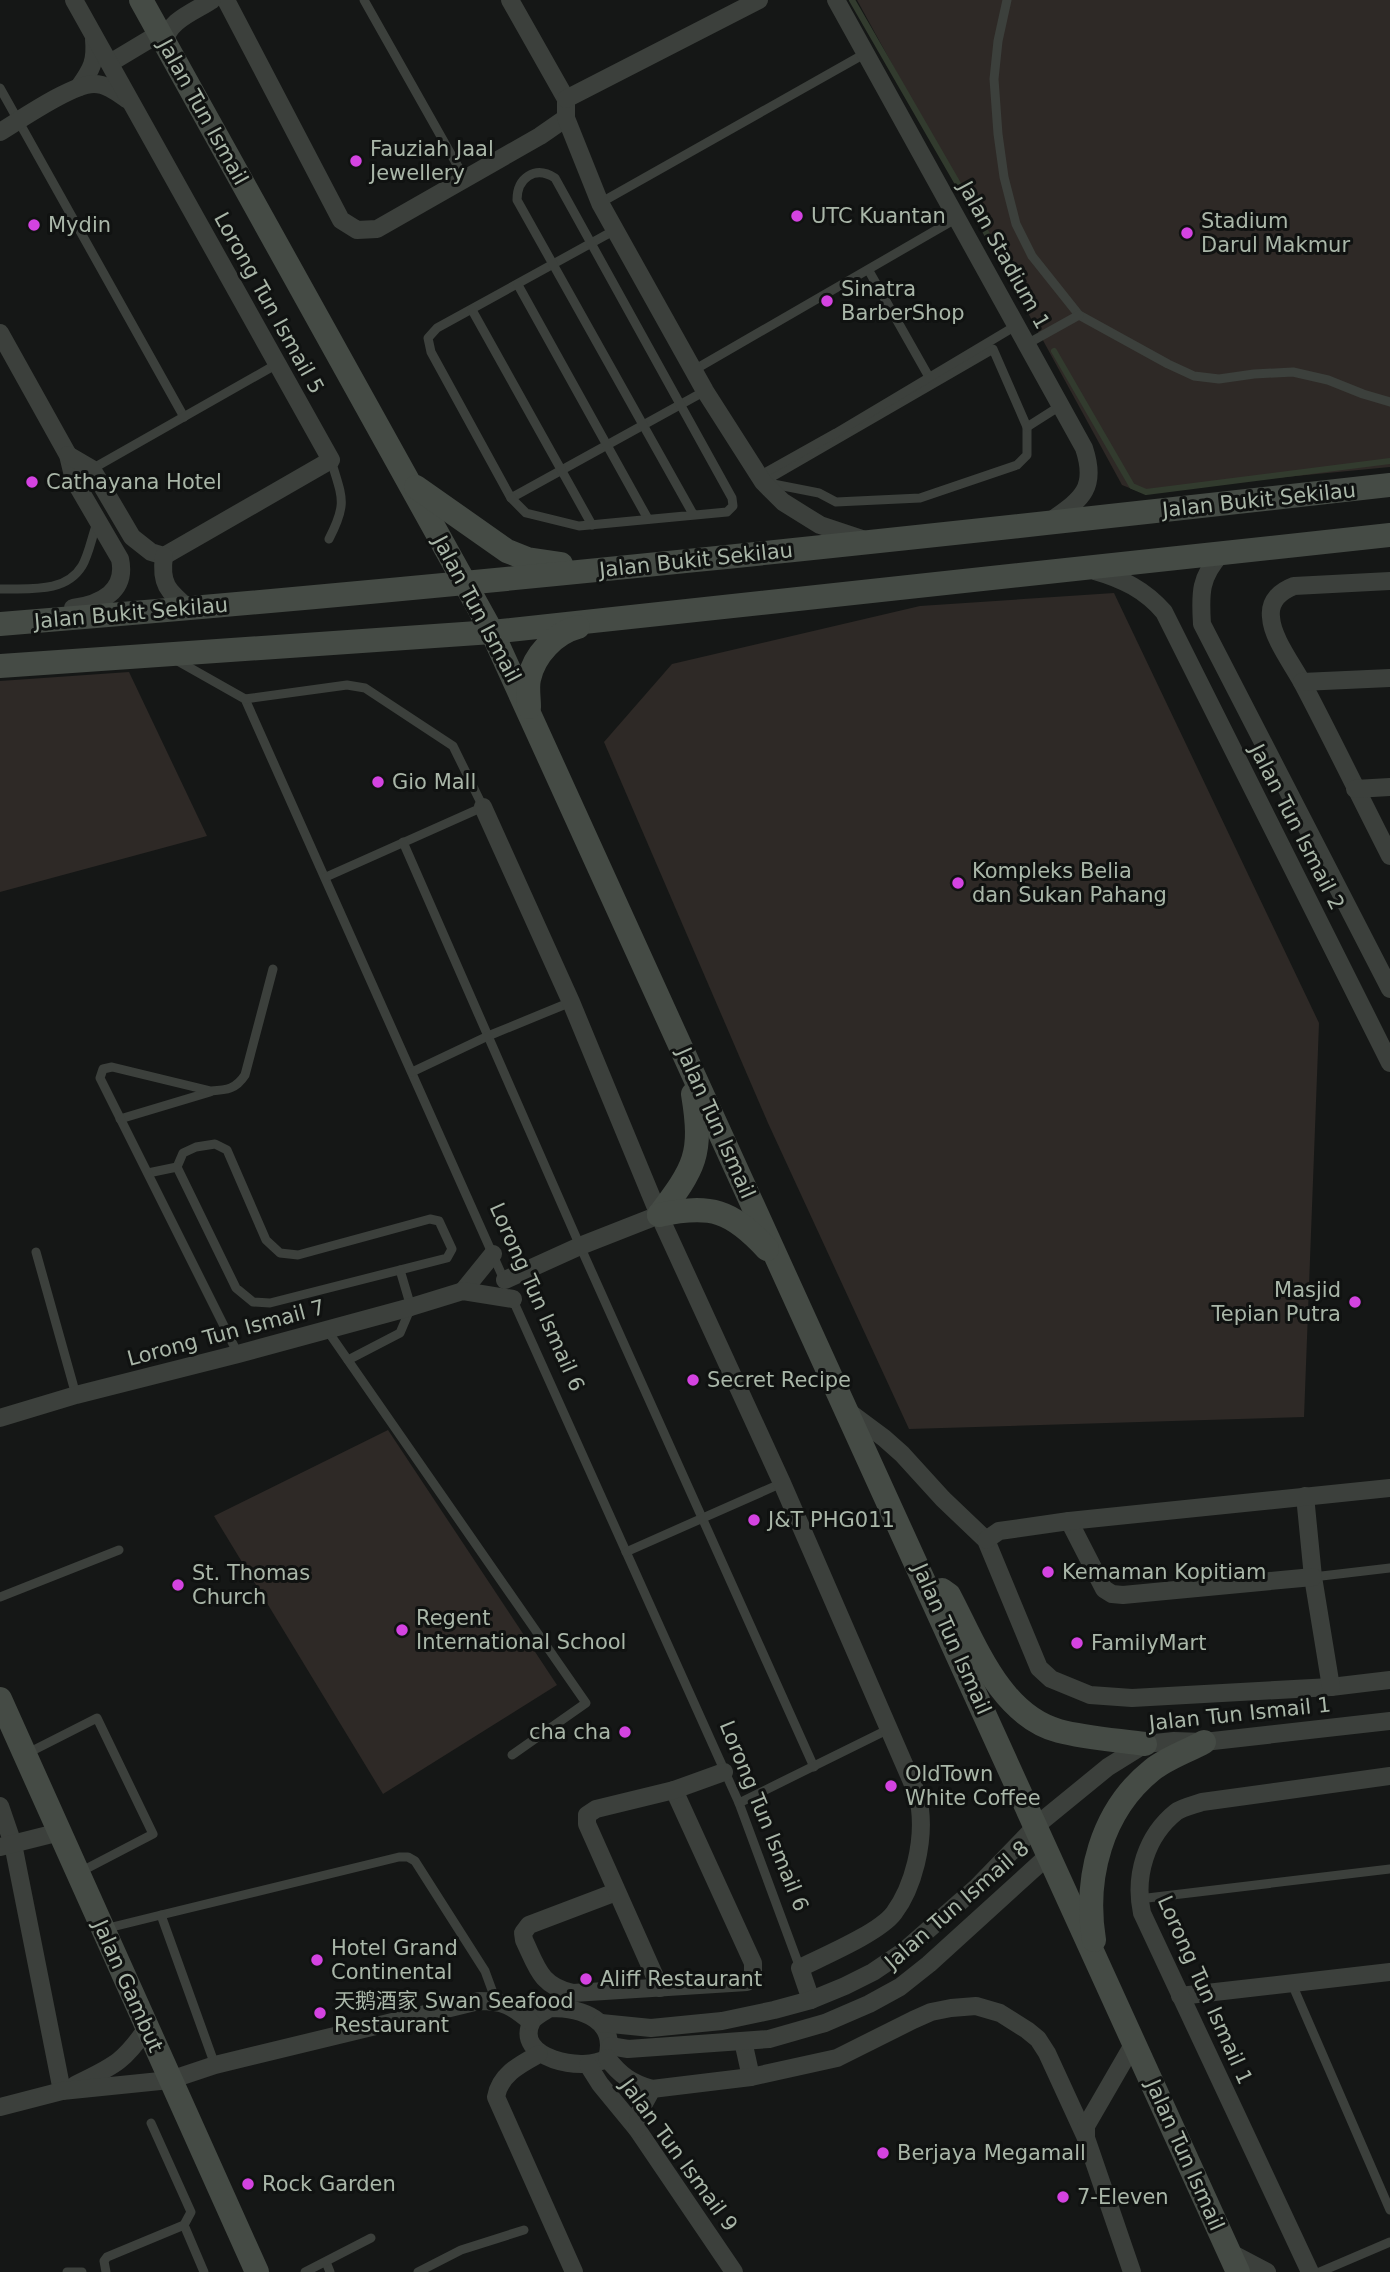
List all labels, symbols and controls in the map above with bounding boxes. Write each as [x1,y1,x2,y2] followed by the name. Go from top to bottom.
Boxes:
[152,33,253,189] street label: Jalan Tun Ismail
[368,137,494,185] place label: Fauziah Jaal Jewellery
[348,153,364,169] marker: Fauziah Jaal Jewellery
[953,175,1055,333] street label: Jalan Stadium 1
[811,204,946,228] place label: UTC Kuantan
[209,208,329,398] street label: Lorong Tun Ismail 5
[789,208,805,224] marker: UTC Kuantan
[1201,209,1350,257] place label: Stadium Darul Makmur
[48,213,111,237] place label: Mydin
[26,217,42,233] marker: Mydin
[1179,225,1195,241] marker: Stadium Darul Makmur
[841,277,965,325] place label: Sinatra BarberShop
[819,293,835,309] marker: Sinatra BarberShop
[46,470,222,494] place label: Cathayana Hotel
[24,474,40,490] marker: Cathayana Hotel
[1159,478,1357,522] street label: Jalan Bukit Sekilau
[427,530,526,687] street label: Jalan Tun Ismail
[596,538,794,582] street label: Jalan Bukit Sekilau
[31,593,229,634] street label: Jalan Bukit Sekilau
[1244,738,1349,914] street label: Jalan Tun Ismail 2
[392,770,476,794] place label: Gio Mall
[370,774,386,790] marker: Gio Mall
[972,859,1167,907] place label: Kompleks Belia dan Sukan Pahang
[950,875,966,891] marker: Kompleks Belia dan Sukan Pahang
[671,1042,760,1202] street label: Jalan Tun Ismail
[485,1199,589,1395] street label: Lorong Tun Ismail 6
[1210,1278,1341,1326] place label: Masjid Tepian Putra
[1347,1294,1363,1310] marker: Masjid Tepian Putra
[125,1295,327,1371] street label: Lorong Tun Ismail 7
[707,1368,851,1392] place label: Secret Recipe
[685,1372,701,1388] marker: Secret Recipe
[766,1508,895,1532] place label: J&T PHG011
[746,1512,762,1528] marker: J&T PHG011
[907,1558,996,1718] street label: Jalan Tun Ismail
[1062,1560,1266,1584] place label: Kemaman Kopitiam
[192,1561,310,1609] place label: St. Thomas Church
[1040,1564,1056,1580] marker: Kemaman Kopitiam
[170,1577,186,1593] marker: St. Thomas Church
[416,1606,626,1654] place label: Regent International School
[394,1622,410,1638] marker: Regent International School
[1091,1631,1206,1655] place label: FamilyMart
[1069,1635,1085,1651] marker: FamilyMart
[1146,1693,1332,1736] street label: Jalan Tun Ismail 1
[715,1717,813,1915] street label: Lorong Tun Ismail 6
[529,1720,611,1744] place label: cha cha
[617,1724,633,1740] marker: cha cha
[905,1762,1041,1810] place label: OldTown White Coffee
[883,1778,899,1794] marker: OldTown White Coffee
[879,1836,1034,1975] street label: Jalan Tun Ismail 8
[1153,1892,1257,2088] street label: Lorong Tun Ismail 1
[87,1914,168,2056] street label: Jalan Gambut
[331,1936,458,1984] place label: Hotel Grand Continental
[309,1952,325,1968] marker: Hotel Grand Continental
[600,1967,762,1991] place label: Aliff Restaurant
[578,1971,594,1987] marker: Aliff Restaurant
[334,1989,574,2037] place label: 天鹅酒家 Swan Seafood Restaurant
[312,2005,328,2021] marker: 天鹅酒家 Swan Seafood Restaurant
[614,2072,742,2236] street label: Jalan Tun Ismail 9
[1140,2074,1229,2234] street label: Jalan Tun Ismail
[897,2141,1086,2165] place label: Berjaya Megamall
[875,2145,891,2161] marker: Berjaya Megamall
[262,2172,396,2196] place label: Rock Garden
[240,2176,256,2192] marker: Rock Garden
[1077,2185,1169,2209] place label: 7-Eleven
[1055,2189,1071,2205] marker: 7-Eleven

